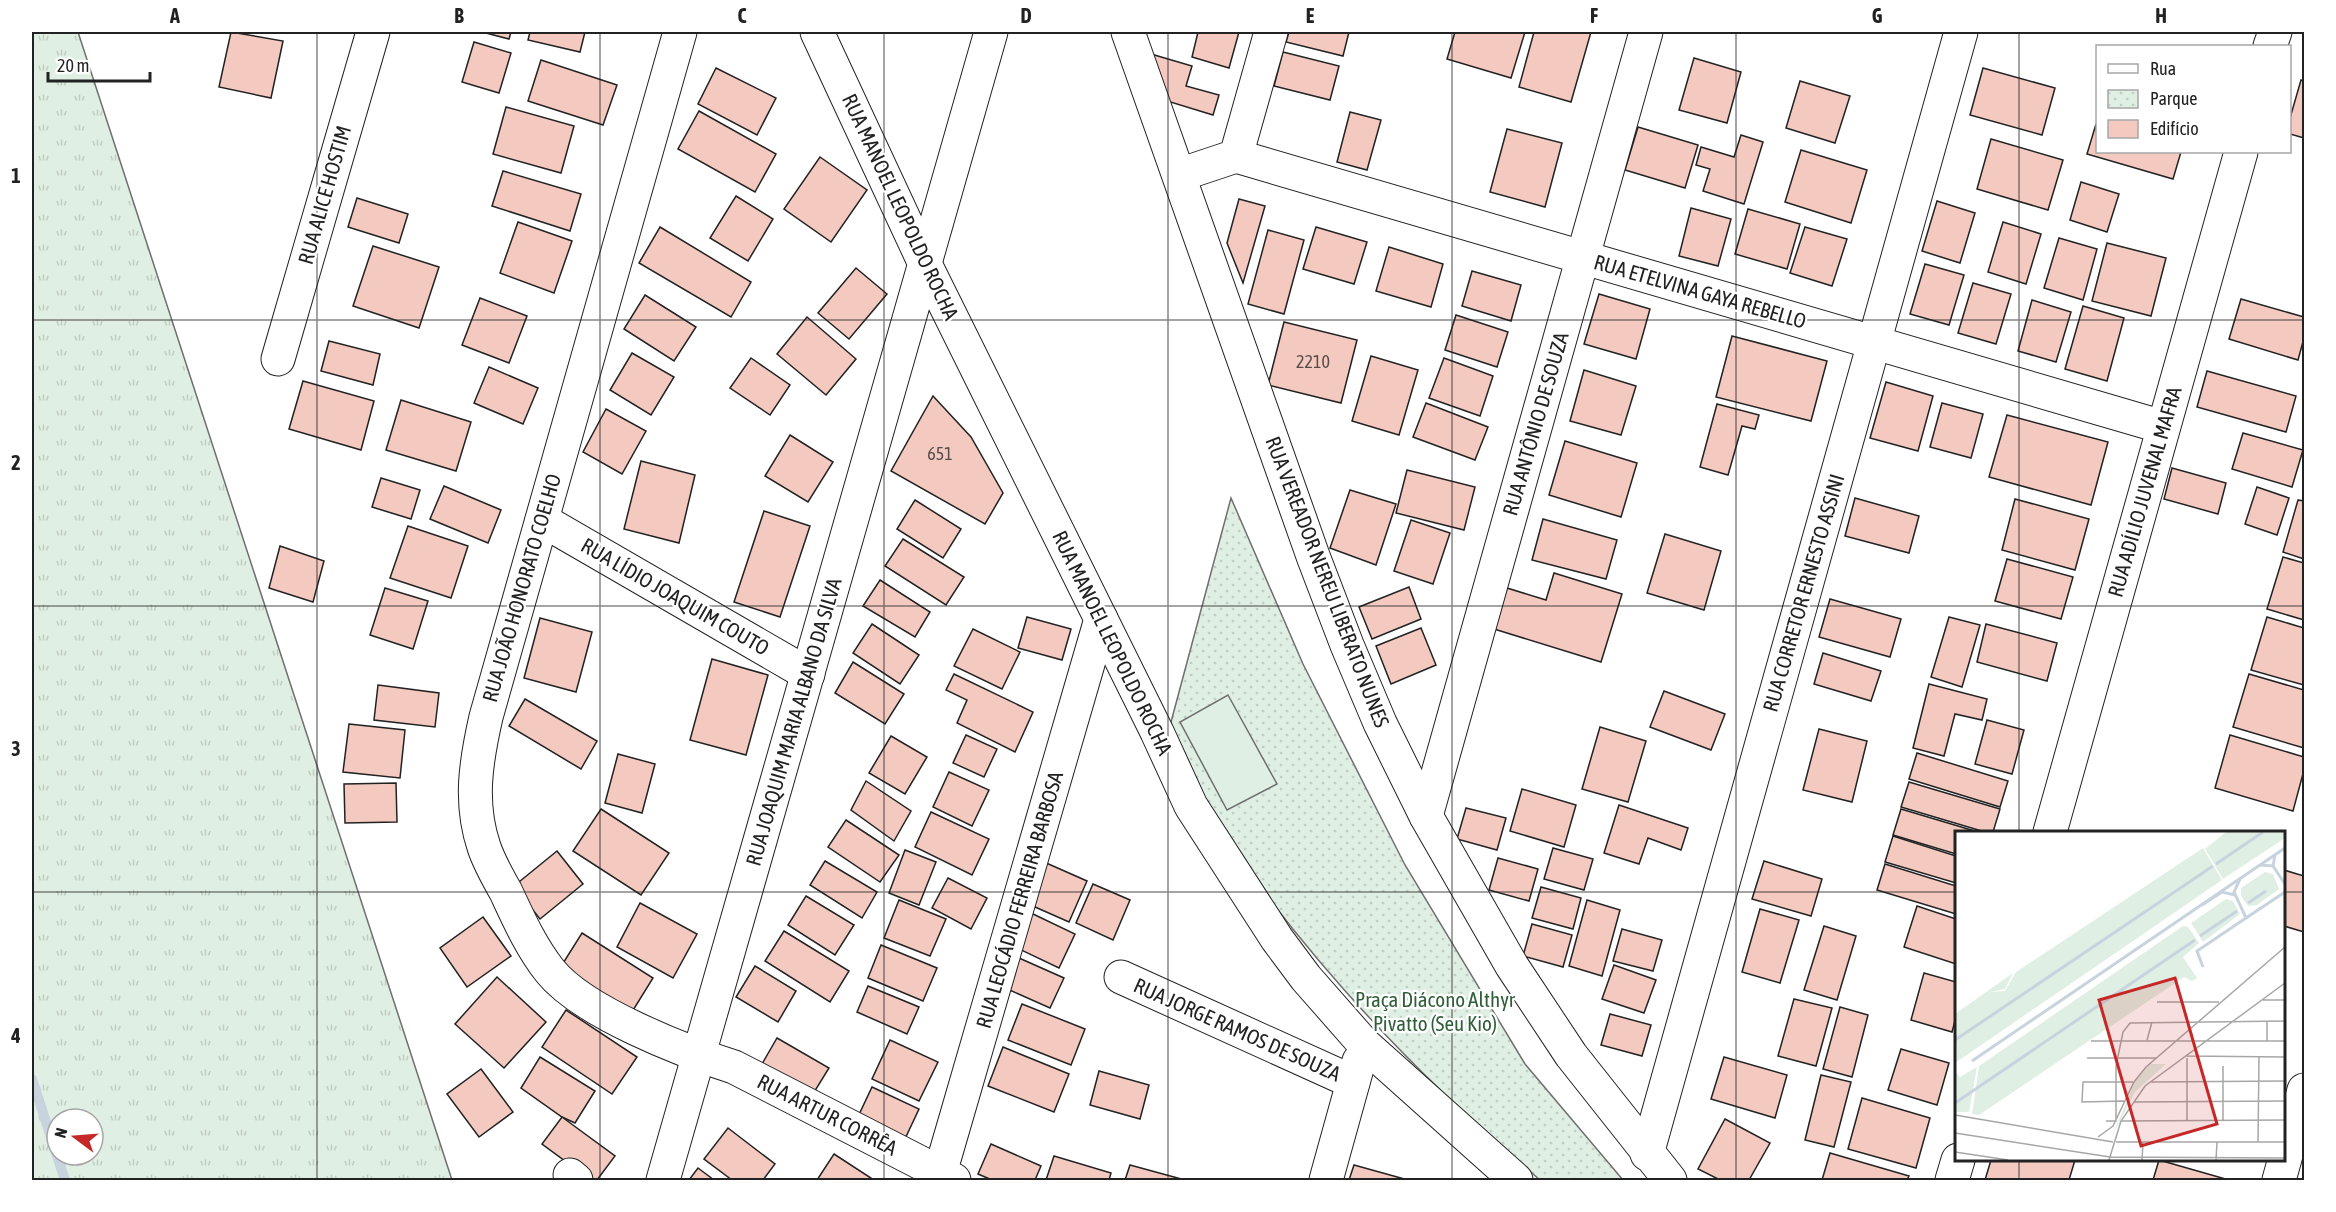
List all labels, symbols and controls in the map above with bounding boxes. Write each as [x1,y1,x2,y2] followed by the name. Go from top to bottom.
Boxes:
[169,4,180,27] text: A
[454,4,464,27] text: B
[738,4,747,27] text: C
[1020,4,1032,27] text: D
[1306,4,1315,27] text: E
[1590,4,1598,27] text: F
[1872,4,1883,27] text: G
[2155,4,2167,27] text: H
[48,45,150,83] scale bar
[2096,45,2291,153] legend
[57,55,89,76] text: 20 m
[2150,58,2176,79] text: Rua
[2150,88,2198,109] text: Parque
[838,90,964,324] street label: RUA MANOEL LEOPOLDO ROCHA
[2150,118,2199,139] text: Edifício
[293,123,355,267] street label: RUA ALICE HOSTIM
[11,164,21,187] text: 1
[1591,249,1809,333] street label: RUA ETELVINA GAYA REBELLO
[1497,329,1573,518] street label: RUA ANTÔNIO DE SOUZA
[1296,351,1330,372] house number: 2210
[2102,383,2186,600] street label: RUA ADÍLIO JUVENAL MAFRA
[1261,433,1395,731] street label: RUA VEREADOR NEREU LIBERATO NUNES
[927,443,953,464] house number: 651
[11,451,21,474] text: 2
[477,471,565,705] street label: RUA JOÃO HONORATO COELHO
[1758,471,1849,714] street label: RUA CORRETOR ERNESTO ASSINI
[1048,527,1178,759] street label: RUA MANOEL LEOPOLDO ROCHA
[577,533,774,660] street label: RUA LÍDIO JOAQUIM COUTO
[740,574,846,868] street label: RUA JOAQUIM MARIA ALBANO DA SILVA
[11,737,21,760] text: 3
[971,768,1067,1031] street label: RUA LEOCÁDIO FERREIRA BARBOSA
[1955,831,2285,1161] inset map
[1130,973,1345,1086] street label: RUA JORGE RAMOS DE SOUZA
[1355,987,1516,1035] park label: Praça Diácono Althyr Pivatto (Seu Kio)
[10,1024,21,1047] text: 4
[754,1069,902,1160] street label: RUA ARTUR CORRÊA
[45,1107,105,1167] north arrow
[51,1126,71,1140] text: N

